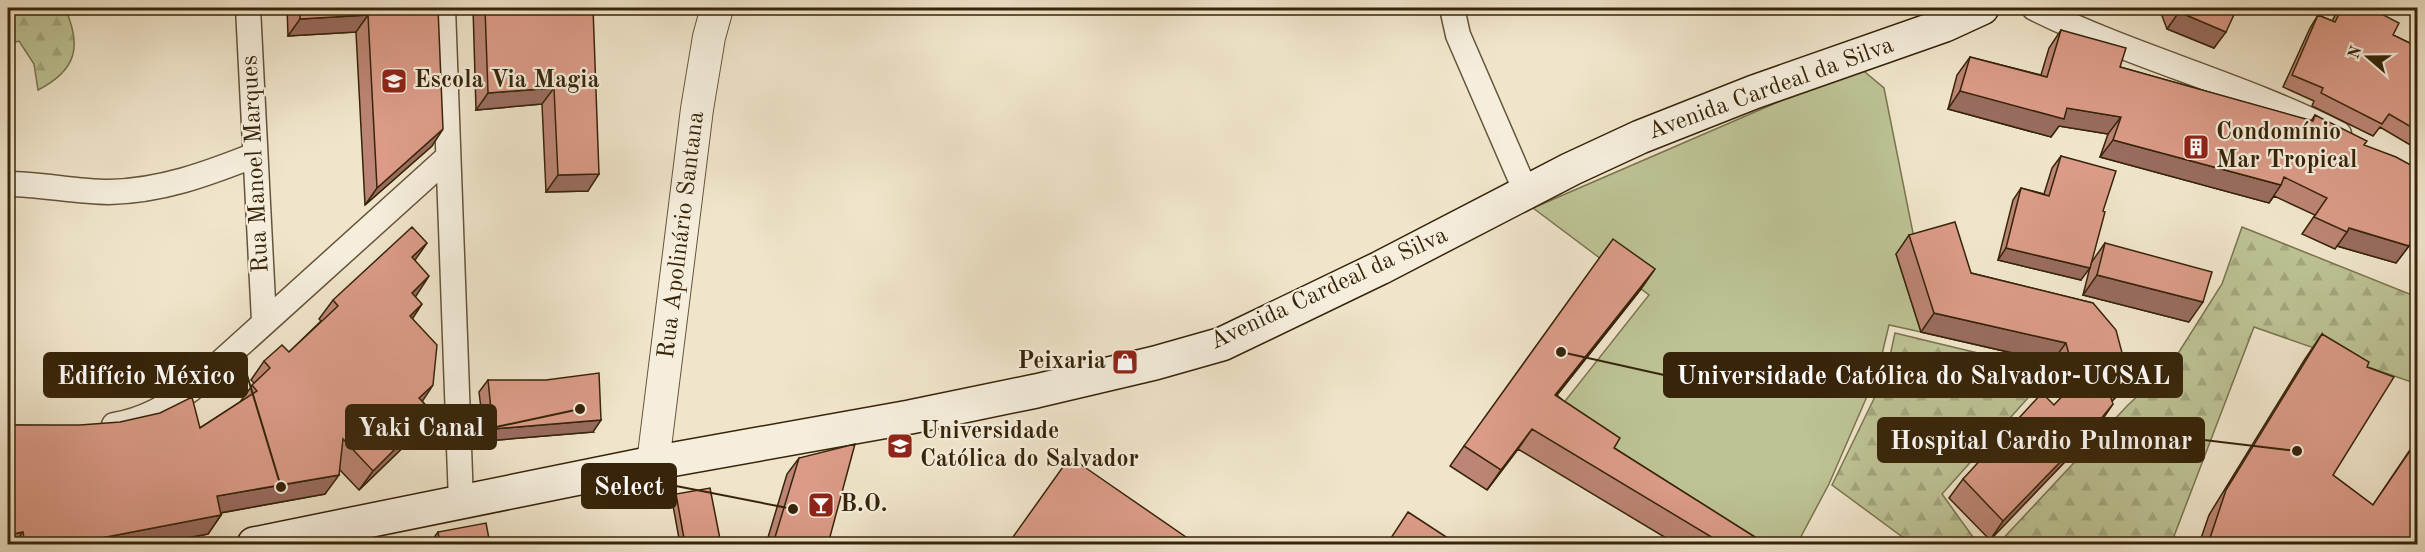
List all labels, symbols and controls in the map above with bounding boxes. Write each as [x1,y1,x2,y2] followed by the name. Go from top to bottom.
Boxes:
[2338,27,2398,87] north arrow
[1645,33,1897,145] street label: Avenida Cardeal da Silva
[2346,43,2366,61] text: N
[238,55,274,273] street label: Rua Manoel Marques
[379,66,409,96] school or university icon: Escola Via Magia
[414,69,600,93] place label: Escola Via Magia
[655,110,709,360] street label: Rua Apolinário Santana
[2216,121,2357,173] place label: Condomínio Mar Tropical
[2181,132,2211,162] building icon: Condomínio Mar Tropical
[1207,223,1452,355] street label: Avenida Cardeal da Silva
[1110,347,1140,377] shop icon: Peixaria
[1018,350,1106,374] place label: Peixaria
[44,353,247,397] callout: Edifício México
[1664,353,2182,397] callout: Universidade Católica do Salvador-UCSAL
[57,364,235,390] text: Edifício México
[1676,364,2170,390] text: Universidade Católica do Salvador-UCSAL
[346,405,496,449] callout: Yaki Canal
[358,416,484,442] text: Yaki Canal
[1878,418,2204,462] callout: Hospital Cardio Pulmonar
[920,420,1139,472] place label: Universidade Católica do Salvador
[1890,429,2192,455] text: Hospital Cardio Pulmonar
[885,431,915,461] school or university icon: Universidade Católica do Salvador
[582,464,676,508] callout: Select
[594,475,664,501] text: Select
[806,490,836,520] bar icon: B.O.
[840,493,888,517] place label: B.O.

